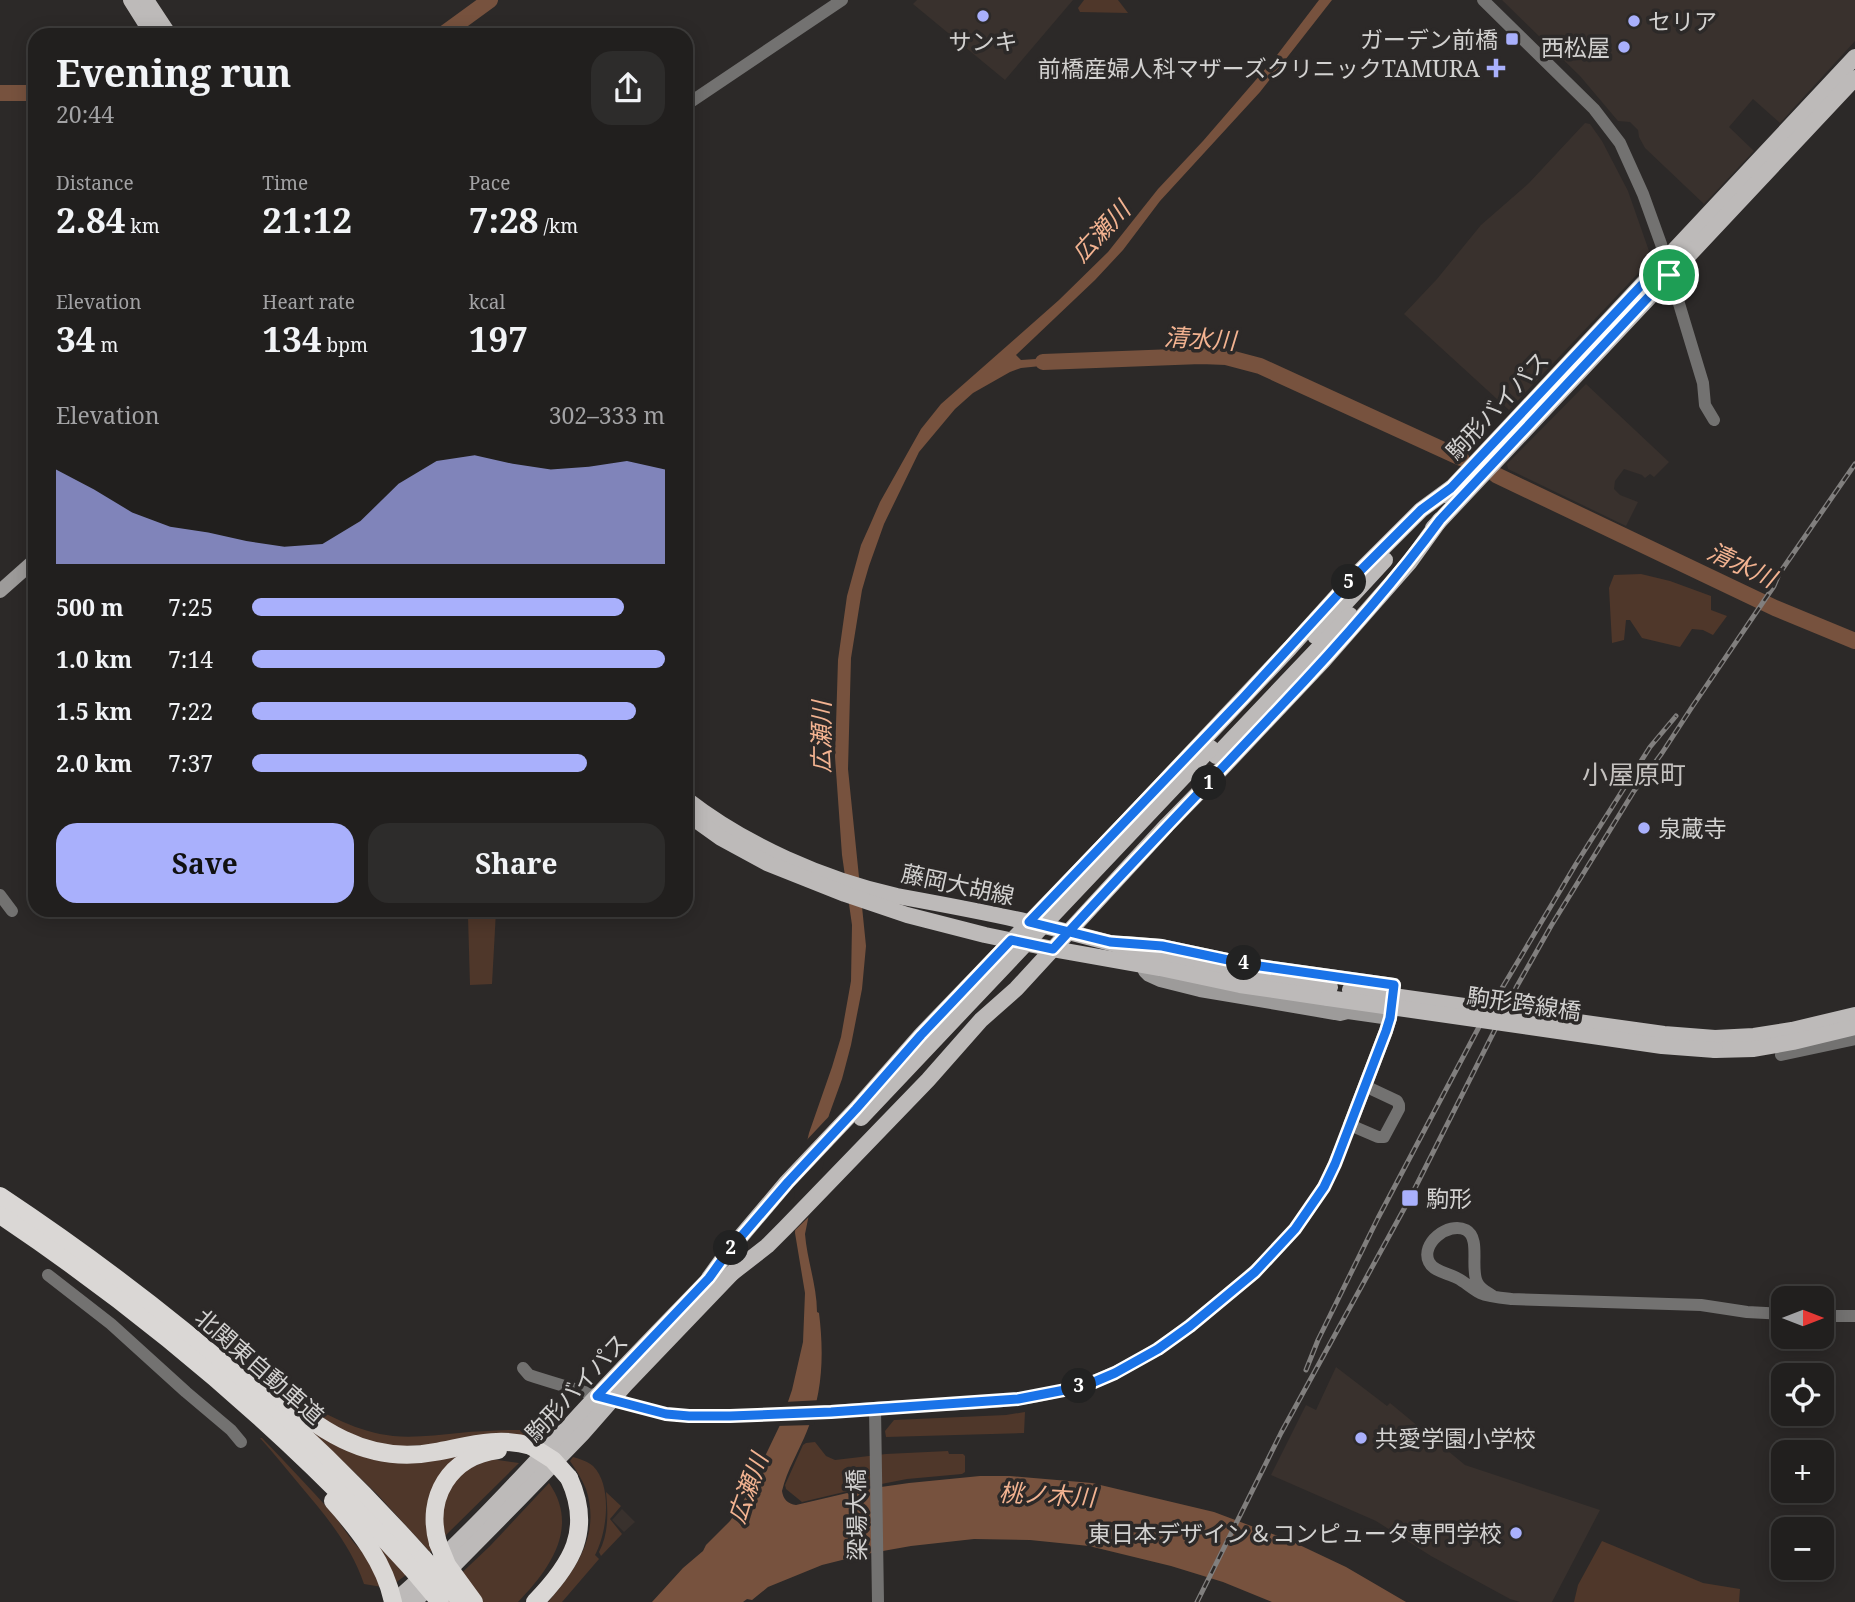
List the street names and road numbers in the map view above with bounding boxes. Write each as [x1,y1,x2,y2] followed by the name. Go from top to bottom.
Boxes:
[1438,344,1556,466] street label: 駒形バイパス
[898,856,1018,912] street label: 藤岡大胡線
[1465,979,1583,1027] street label: 駒形跨線橋
[189,1301,331,1431] street label: 北関東自動車道
[517,1326,635,1448] street label: 駒形バイパス
[839,1469,873,1561] street label: 梁場大橋

